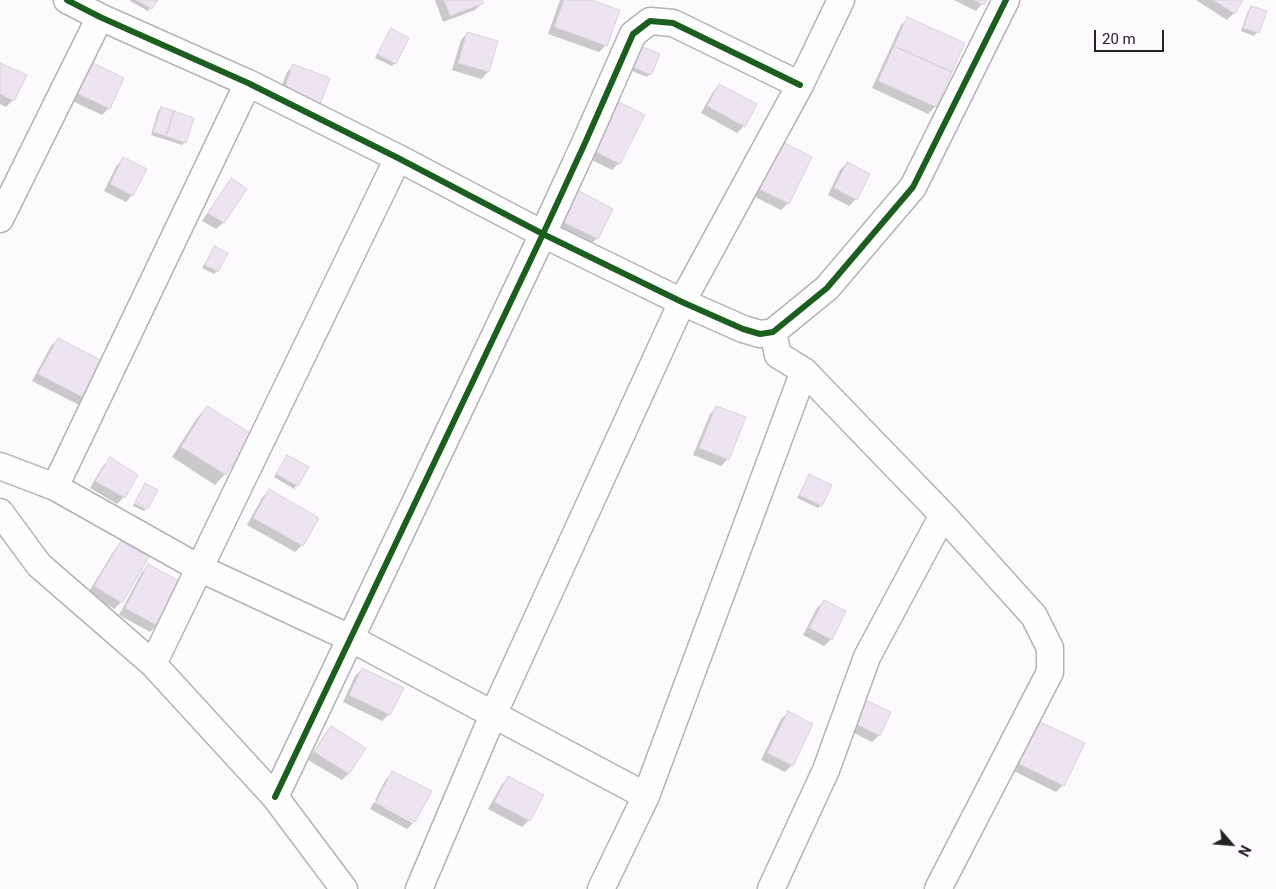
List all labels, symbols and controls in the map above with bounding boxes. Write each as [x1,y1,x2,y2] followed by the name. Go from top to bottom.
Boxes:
[1096,20,1166,52] scale bar
[1102,30,1136,48] text: 20 m
[1206,819,1256,869] north arrow
[1235,843,1254,859] text: N

